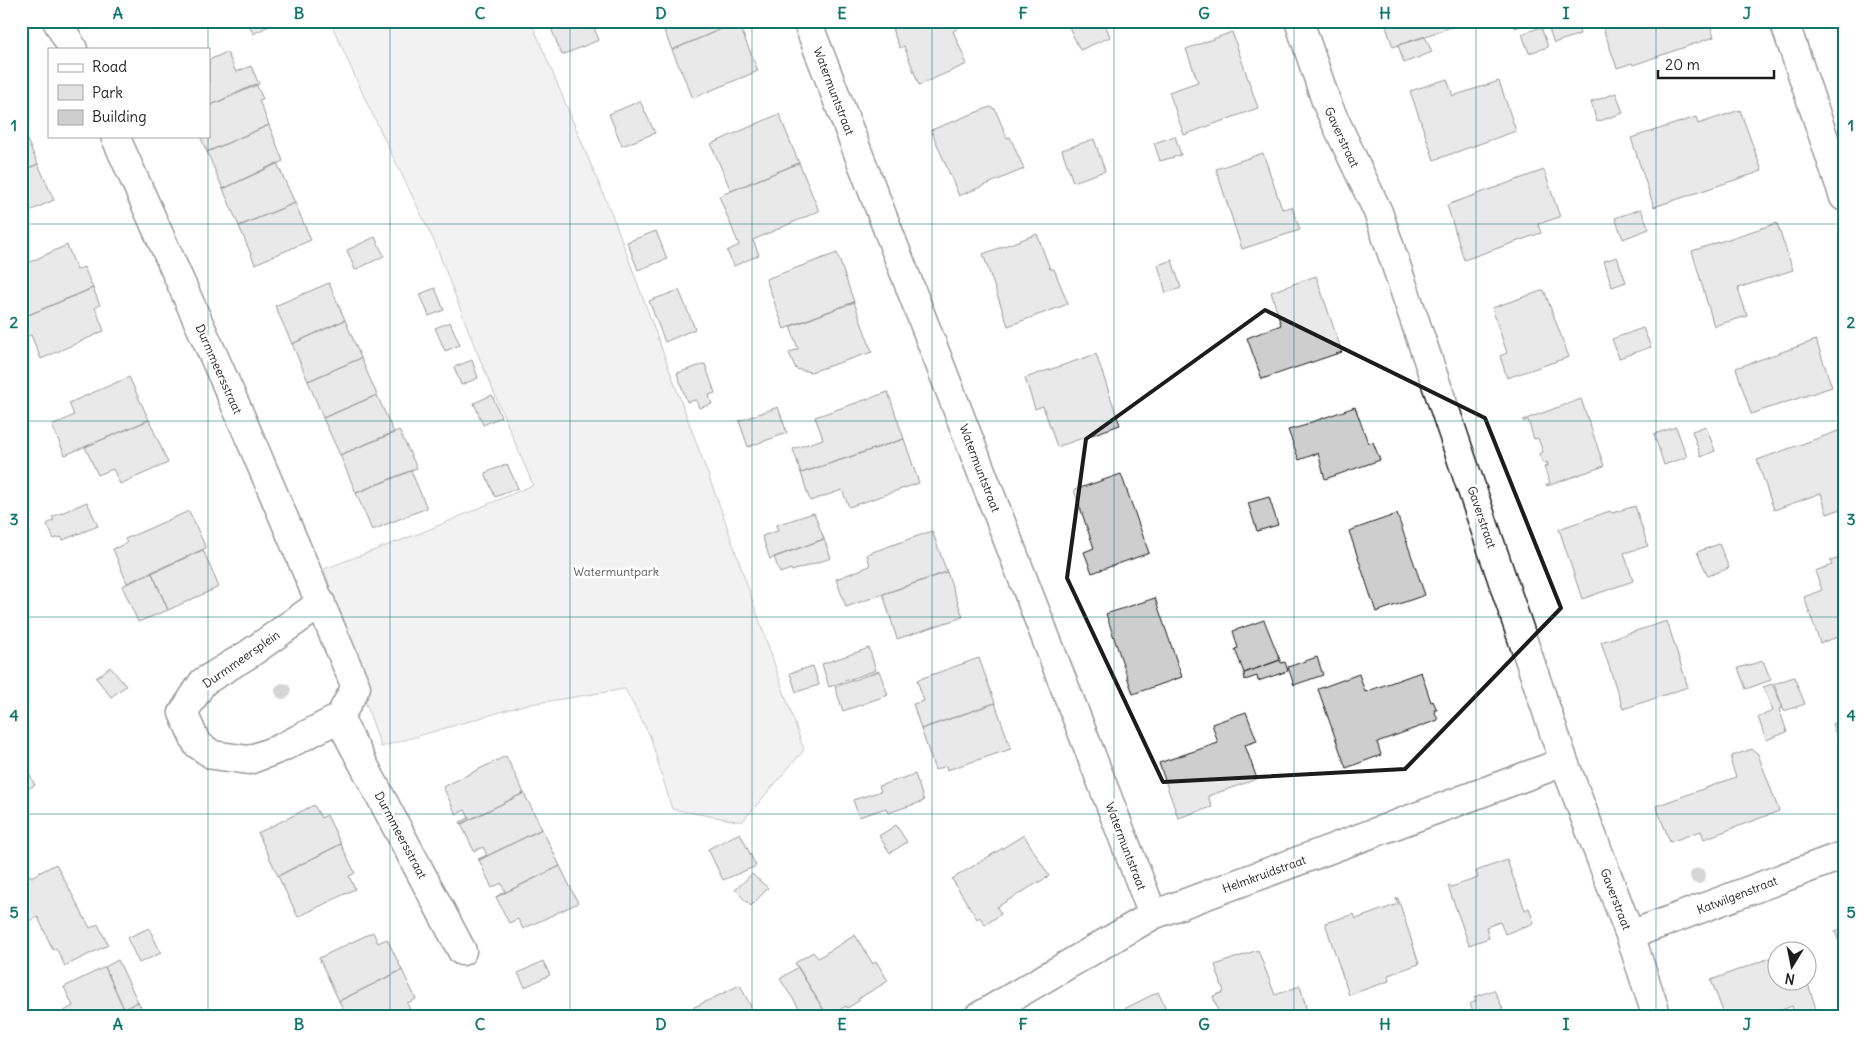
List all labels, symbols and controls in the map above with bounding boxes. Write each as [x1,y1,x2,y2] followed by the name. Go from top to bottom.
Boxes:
[113,3,123,23] text: A
[294,3,305,23] text: B
[475,3,486,23] text: C
[655,3,667,23] text: D
[837,3,847,23] text: E
[1018,3,1028,23] text: F
[1198,3,1210,23] text: G
[1379,3,1391,23] text: H
[1563,3,1570,23] text: I
[1743,3,1752,23] text: J
[810,45,858,137] street label: Watermuntstraat
[48,48,210,138] legend
[1658,48,1774,80] scale bar
[1665,55,1700,74] text: 20 m
[92,57,127,76] text: Road
[92,83,123,102] text: Park
[1322,105,1362,169] street label: Gaverstraat
[92,107,147,126] text: Building
[11,115,17,135] text: 1
[1848,115,1854,135] text: 1
[10,312,19,332] text: 2
[1847,312,1856,332] text: 2
[192,322,246,416] street label: Durmmeersstraat
[956,422,1004,514] street label: Watermuntstraat
[1464,484,1500,550] street label: Gaverstraat
[9,509,19,529] text: 3
[1846,509,1856,529] text: 3
[573,564,659,579] park label: Watermuntpark
[200,627,282,691] street label: Durmmeersplein
[9,705,19,725] text: 4
[1846,705,1856,725] text: 4
[372,789,430,881] street label: Durmmeersstraat
[1102,800,1150,892] street label: Watermuntstraat
[1220,852,1308,896] street label: Helmkruidstraat
[1597,866,1635,932] street label: Gaverstraat
[1695,873,1779,917] street label: Katwilgenstraat
[9,902,19,922] text: 5
[1846,902,1856,922] text: 5
[1768,940,1818,990] north arrow
[1783,969,1796,989] text: N
[113,1014,123,1034] text: A
[294,1014,305,1034] text: B
[475,1014,486,1034] text: C
[655,1014,667,1034] text: D
[837,1014,847,1034] text: E
[1018,1014,1028,1034] text: F
[1198,1014,1210,1034] text: G
[1379,1014,1391,1034] text: H
[1563,1014,1570,1034] text: I
[1743,1014,1752,1034] text: J

